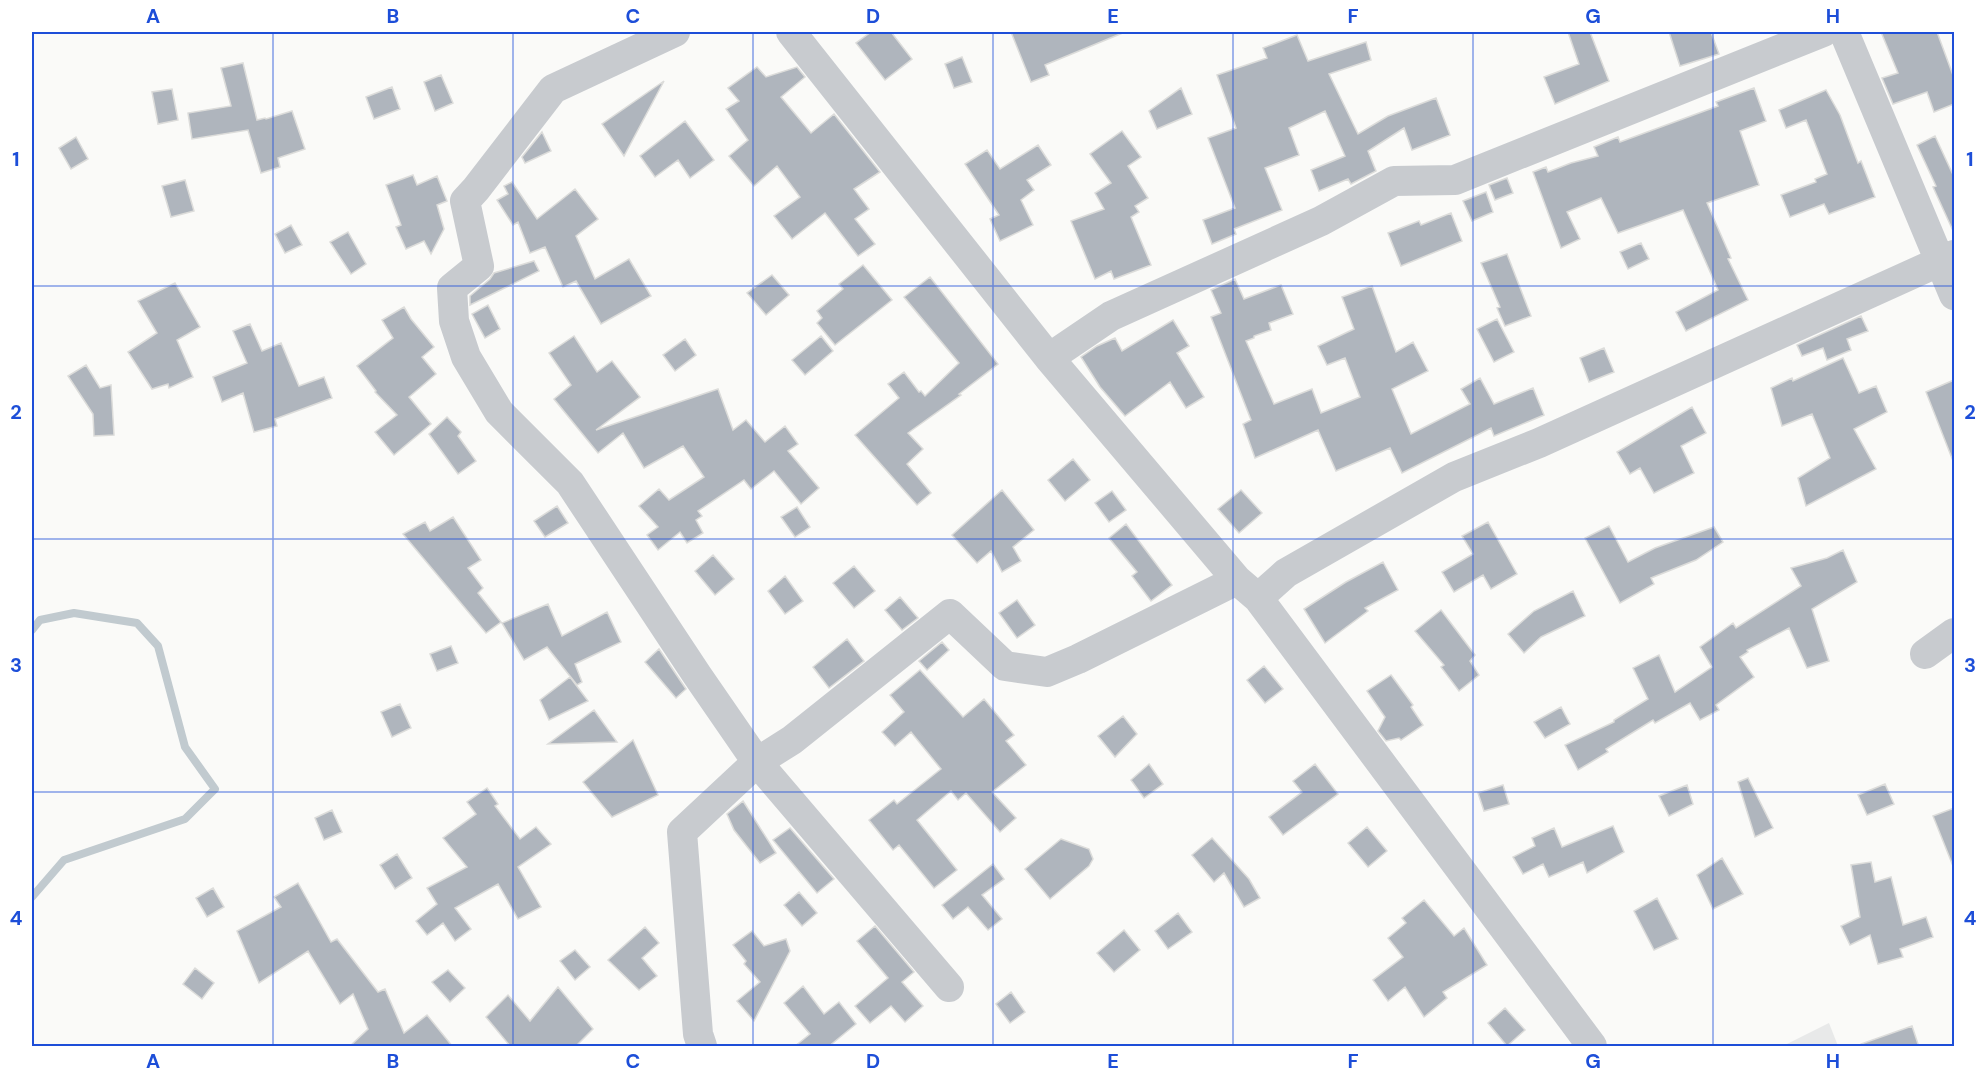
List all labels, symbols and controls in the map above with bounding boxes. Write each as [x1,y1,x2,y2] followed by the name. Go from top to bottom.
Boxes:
[146,3,160,29] text: A
[387,3,399,29] text: B
[626,3,640,29] text: C
[866,3,880,29] text: D
[1107,3,1119,29] text: E
[1347,3,1359,29] text: F
[1585,3,1601,29] text: G
[1826,3,1840,29] text: H
[12,146,20,172] text: 1
[1966,146,1974,172] text: 1
[10,399,22,425] text: 2
[1964,399,1976,425] text: 2
[10,652,22,678] text: 3
[1964,652,1976,678] text: 3
[10,905,23,931] text: 4
[1964,905,1977,931] text: 4
[146,1048,160,1074] text: A
[387,1048,399,1074] text: B
[626,1048,640,1074] text: C
[866,1048,880,1074] text: D
[1107,1048,1119,1074] text: E
[1347,1048,1359,1074] text: F
[1585,1048,1601,1074] text: G
[1826,1048,1840,1074] text: H

